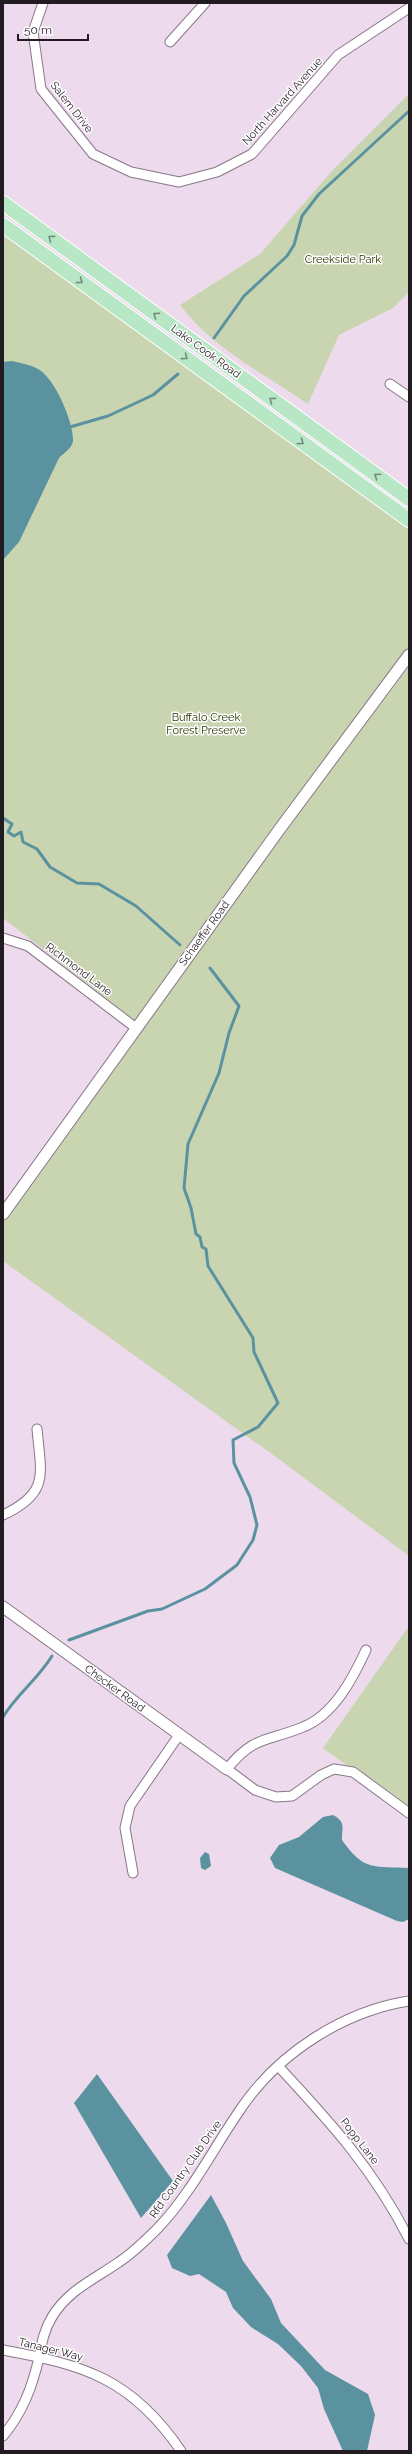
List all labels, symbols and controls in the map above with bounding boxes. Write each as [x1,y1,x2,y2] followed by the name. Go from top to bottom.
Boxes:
[18,16,88,42] scale bar
[24,23,52,37] text: 50 m
[240,55,325,148] street label: North Harvard Avenue
[48,79,96,136] street label: Salem Drive
[48,235,55,243] one-way arrow
[305,253,381,266] park label: Creekside Park
[76,276,83,283] one-way arrow
[153,312,160,319] one-way arrow
[168,322,243,381] street label: Lake Cook Road
[181,352,188,360] one-way arrow
[270,397,277,404] one-way arrow
[297,437,304,445] one-way arrow
[375,474,382,481] one-way arrow
[166,711,246,737] park label: Buffalo Creek Forest Preserve
[177,898,232,968] street label: Schaeffer Road
[43,940,115,999] street label: Richmond Lane
[82,1662,147,1715] street label: Checker Road
[338,2116,382,2167] street label: Popp Lane
[147,2118,224,2221] street label: Rfd Country Club Drive
[17,2335,84,2364] street label: Tanager Way

